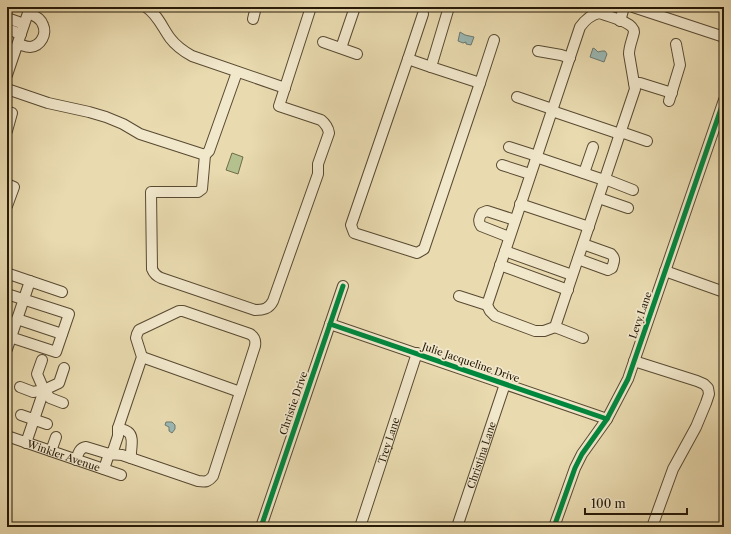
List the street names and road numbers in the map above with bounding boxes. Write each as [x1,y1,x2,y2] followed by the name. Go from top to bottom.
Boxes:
[626,290,655,340] street label: Levy Lane
[419,339,522,385] street label: Julie Jacqueline Drive
[277,369,311,437] street label: Christie Drive
[375,415,403,466] street label: Trey Lane
[464,420,499,490] street label: Christina Lane
[24,437,102,475] street label: Winkler Avenue

